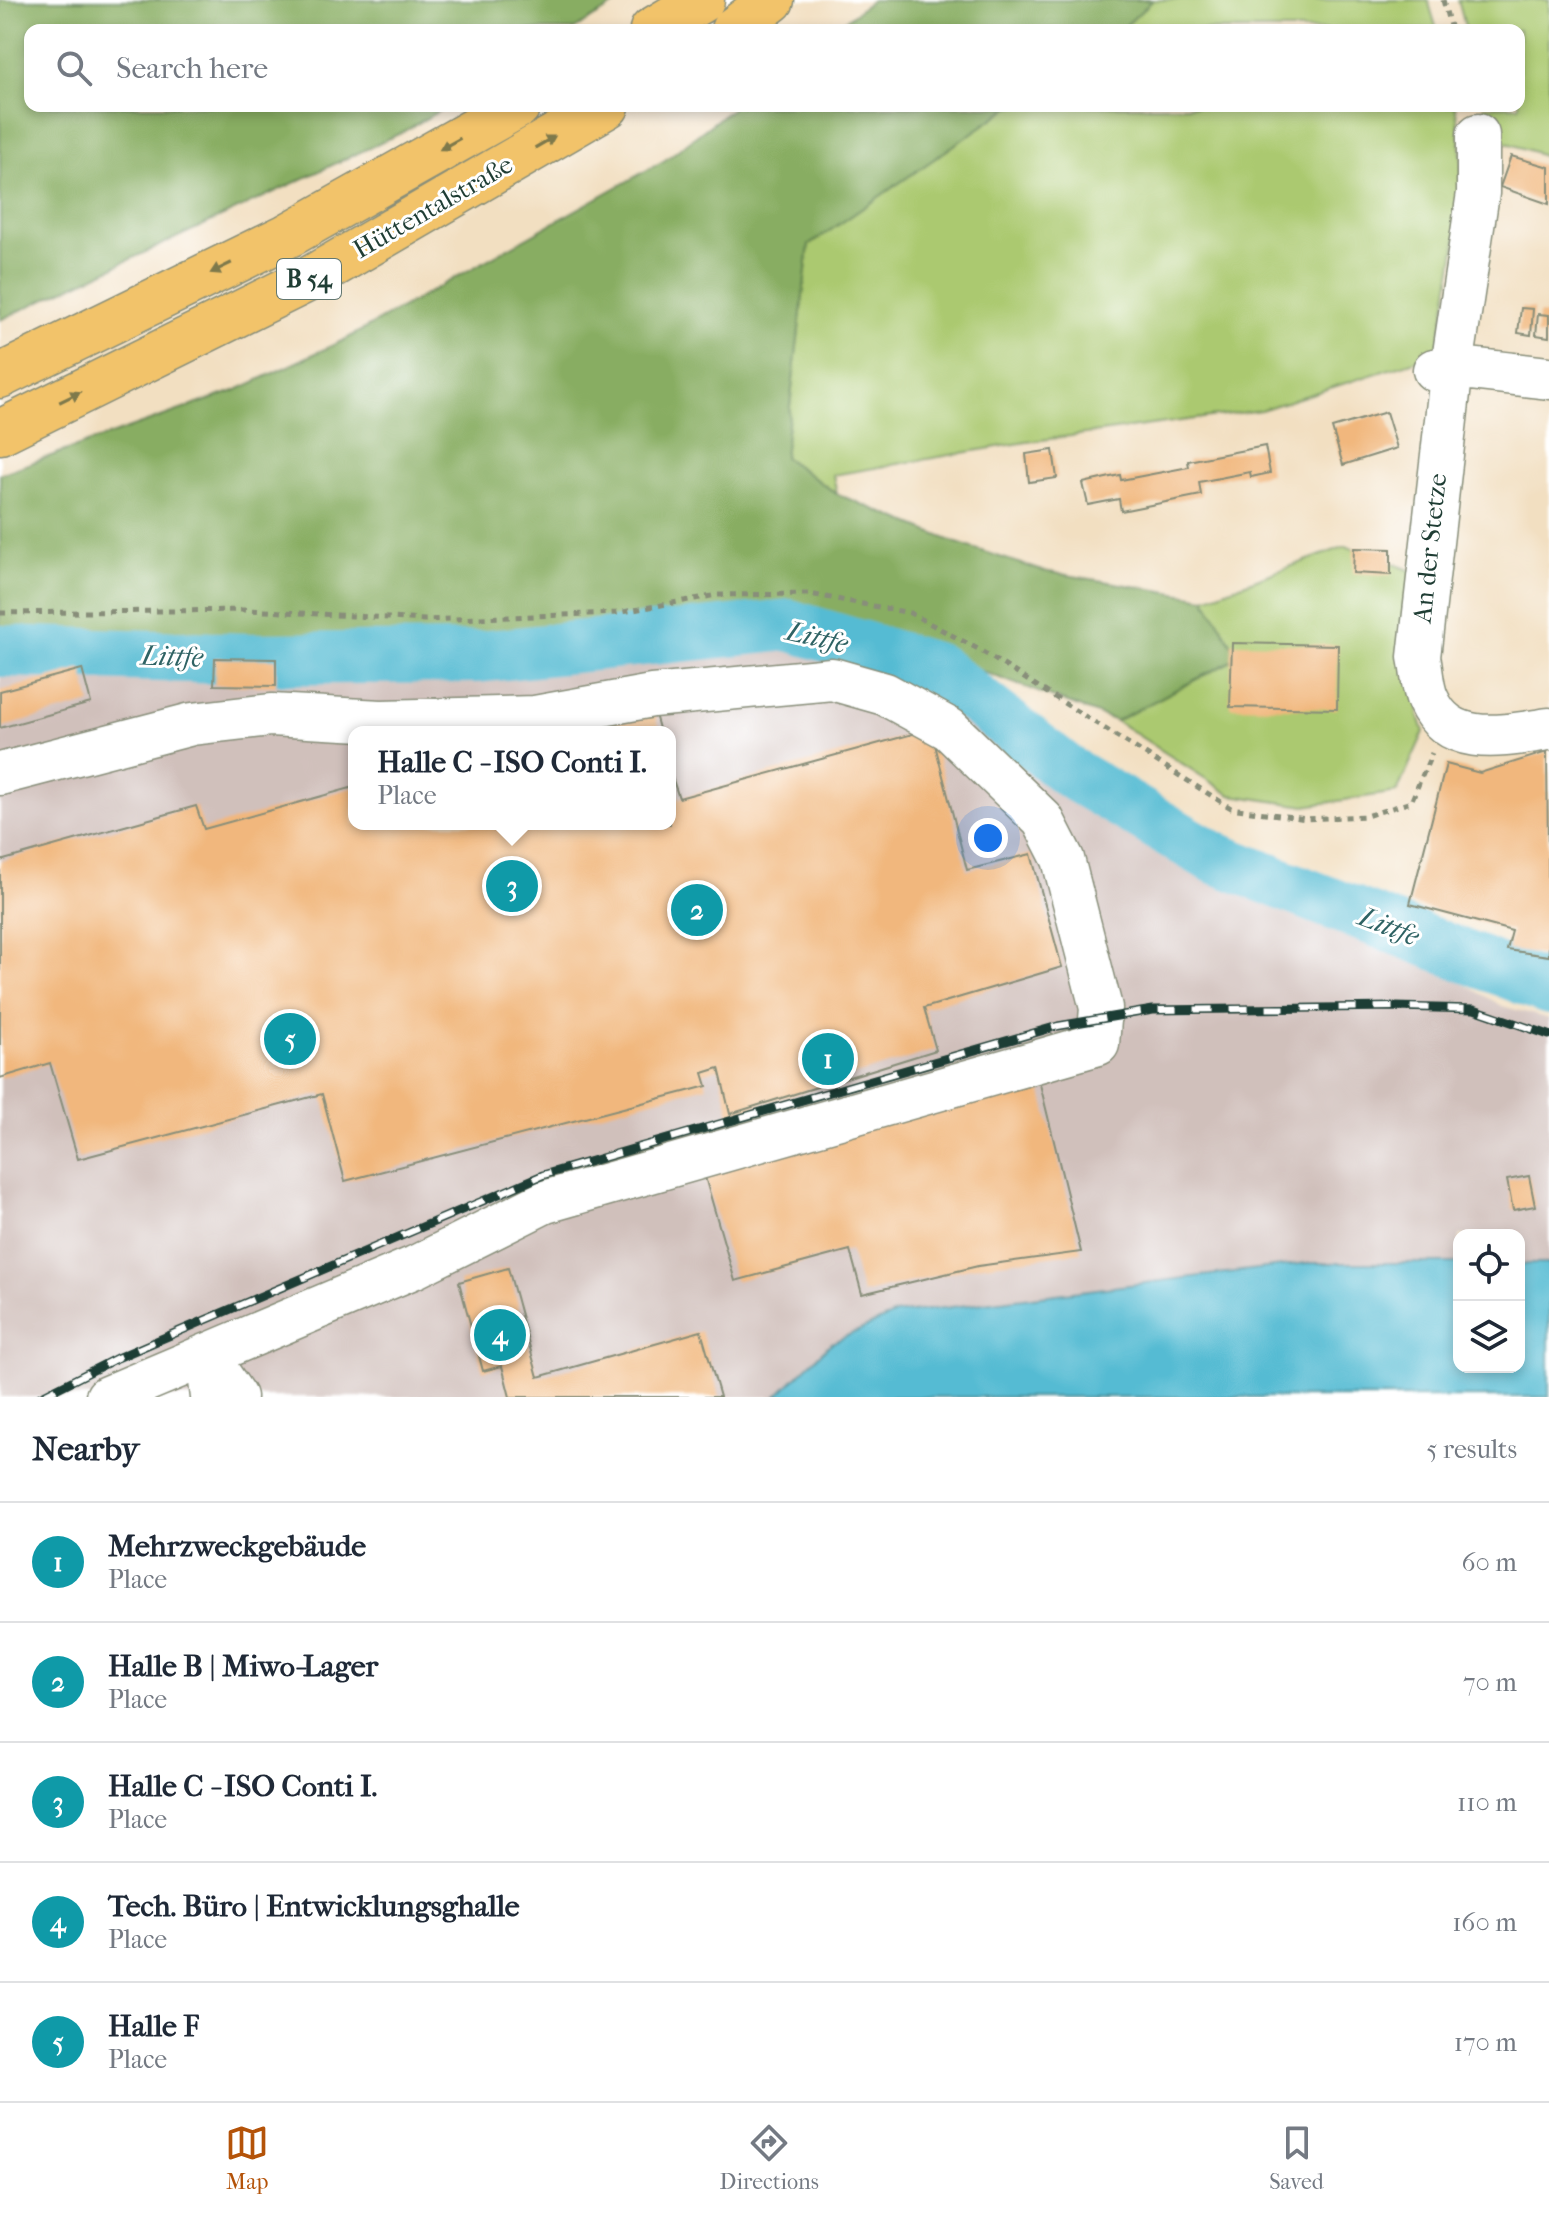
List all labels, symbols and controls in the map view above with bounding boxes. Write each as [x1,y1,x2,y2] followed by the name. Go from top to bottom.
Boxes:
[24,24,1525,112] search box
[52,46,96,90] icon: search
[116,51,268,86] text: Search here
[534,135,556,149] one-way arrow
[439,137,461,151] one-way arrow
[348,149,518,265] street label: Hüttentalstraße
[277,259,341,299] road number: B 54
[210,261,233,275] one-way arrow
[58,390,81,404] one-way arrow
[1407,471,1453,625] street label: An der Stetze
[781,614,851,660] water label: Littfe
[139,638,204,674] water label: Littfe
[348,726,676,830] popup
[377,745,647,780] text: Halle C - ISO Conti I.
[377,780,437,811] text: Place
[968,818,1008,858] your location
[486,856,538,916] pin: 3
[671,880,723,940] pin: 2
[1352,899,1424,953] water label: Littfe
[264,1009,316,1069] pin: 5
[802,1029,854,1089] pin: 1
[1453,1229,1525,1373] map controls
[1453,1229,1525,1301] button: locate
[1453,1301,1525,1373] button: layers
[474,1305,526,1365] pin: 4
[32,1429,139,1469] text: Nearby
[1426,1434,1517,1465] text: 5 results
[108,1529,366,1564] text: Mehrzweckgebäude
[53,1547,63,1578] text: 1
[1461,1547,1517,1578] text: 60 m
[108,1564,167,1595] text: Place
[108,1649,378,1684] text: Halle B | Miwo-Lager
[51,1667,65,1698] text: 2
[1463,1667,1517,1698] text: 70 m
[108,1684,167,1715] text: Place
[108,1769,377,1804] text: Halle C - ISO Conti I.
[53,1787,63,1818] text: 3
[1457,1787,1517,1818] text: 110 m
[108,1804,167,1835] text: Place
[108,1889,520,1924] text: Tech. Büro | Entwicklungsghalle
[50,1907,66,1938] text: 4
[1452,1907,1517,1938] text: 160 m
[108,1924,167,1955] text: Place
[108,2009,199,2044] text: Halle F
[52,2027,64,2058] text: 5
[1454,2027,1517,2058] text: 170 m
[108,2044,167,2075] text: Place
[225,2121,269,2195] tab: Map
[720,2121,819,2195] tab: Directions
[1269,2121,1324,2195] tab: Saved

